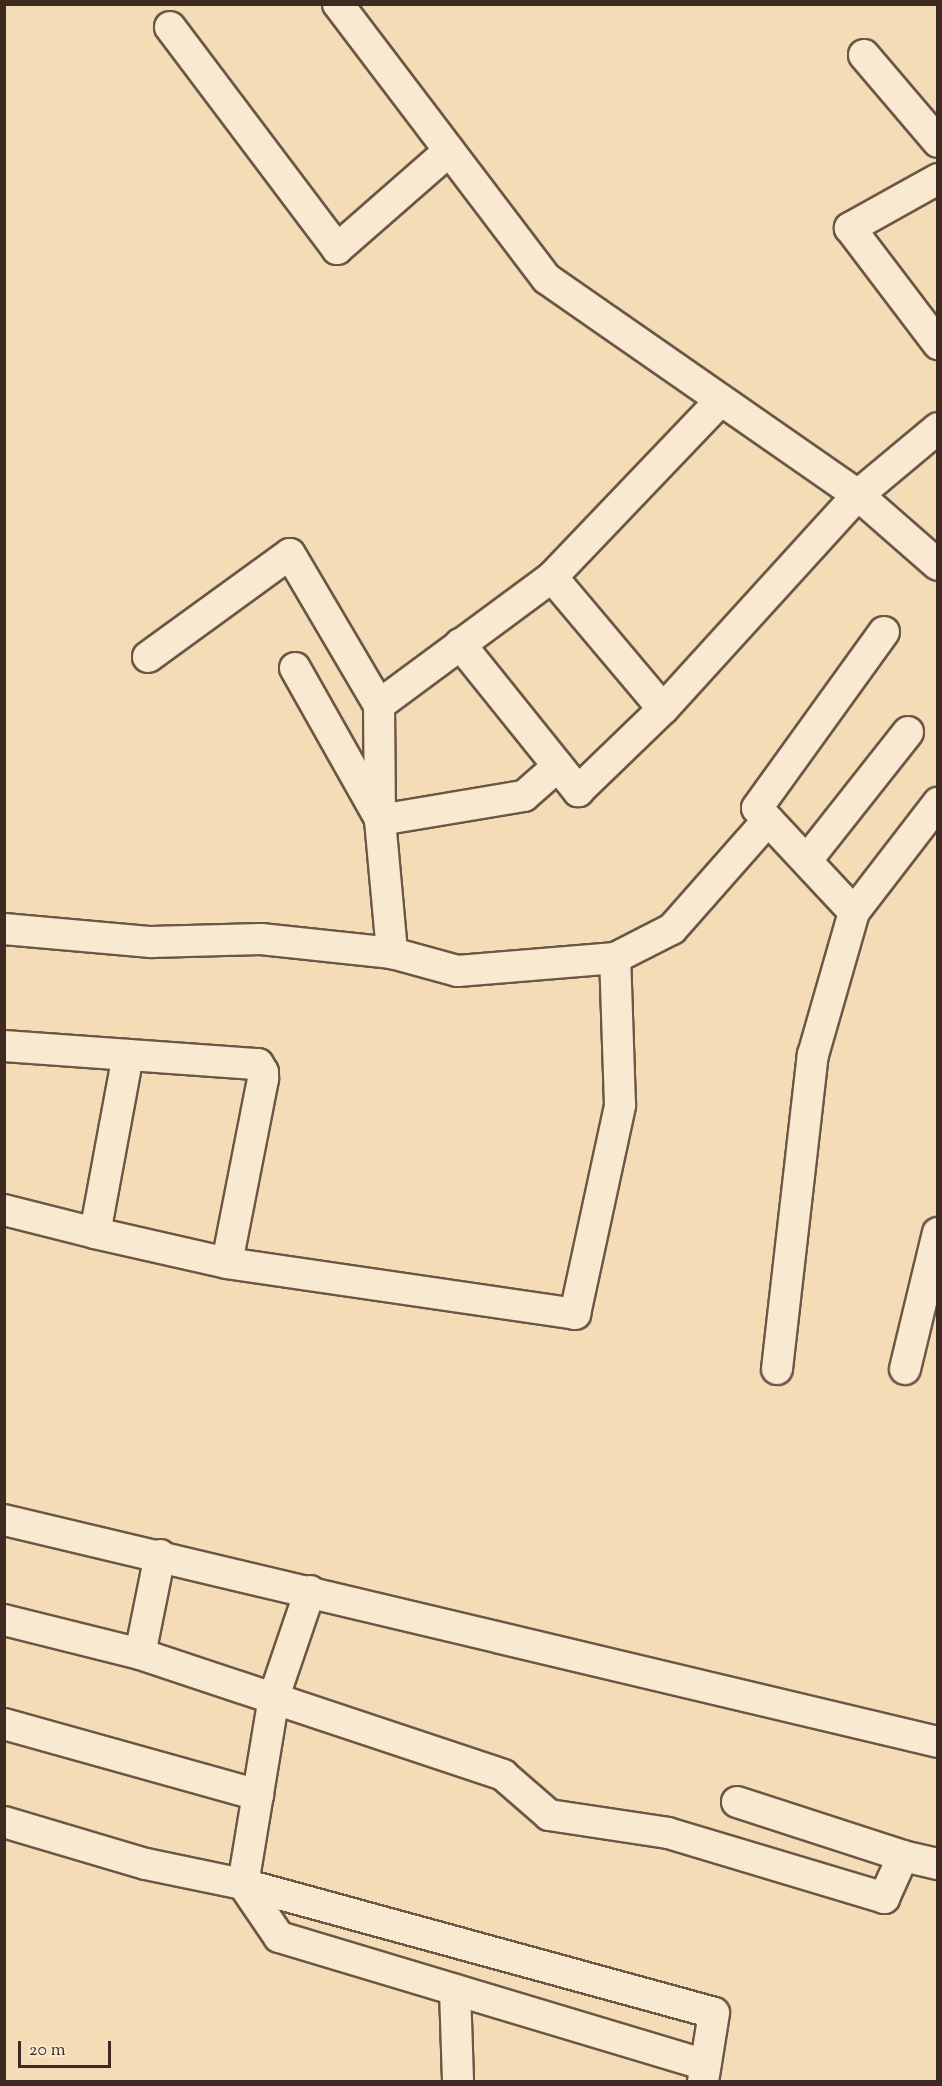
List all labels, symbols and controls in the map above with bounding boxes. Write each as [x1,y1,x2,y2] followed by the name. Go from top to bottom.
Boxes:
[21,2029,114,2067] scale bar
[29,2038,66,2064] text: 20 m

